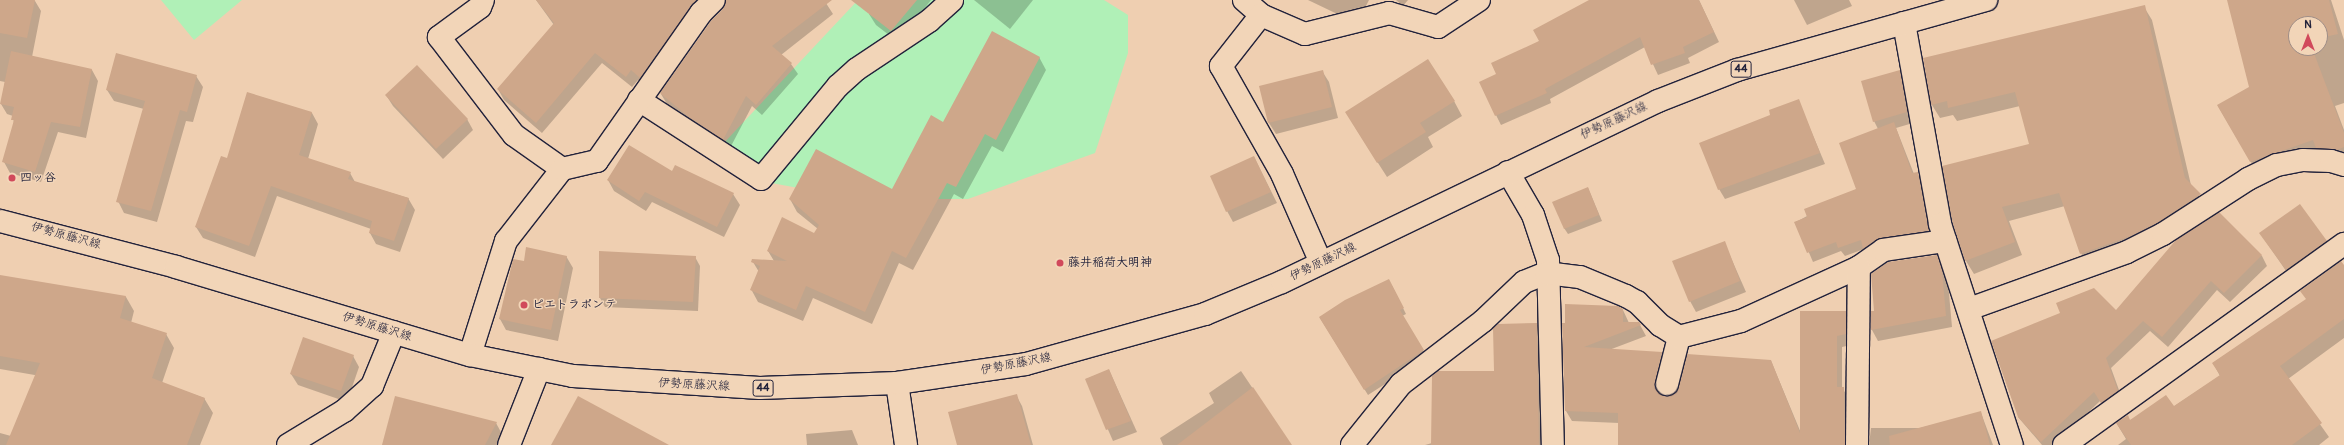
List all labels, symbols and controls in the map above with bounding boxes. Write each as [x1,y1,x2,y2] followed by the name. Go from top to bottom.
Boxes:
[2288,16,2328,56] north arrow
[2304,18,2312,31] text: N
[1730,60,1752,78] road number: 44
[1578,99,1650,143] street label: 伊勢原藤沢線
[20,171,56,185] place label: 四ッ谷
[7,173,17,183] marker: 四ッ谷
[29,220,103,252] street label: 伊勢原藤沢線
[1287,240,1359,284] street label: 伊勢原藤沢線
[1068,256,1152,270] place label: 藤井稲荷大明神
[1055,258,1065,268] marker: 藤井稲荷大明神
[532,298,616,312] place label: ピエトラポンテ
[519,300,529,310] marker: ピエトラポンテ
[340,310,414,344] street label: 伊勢原藤沢線
[979,350,1053,378] street label: 伊勢原藤沢線
[658,376,730,394] street label: 伊勢原藤沢線
[752,379,774,397] road number: 44

